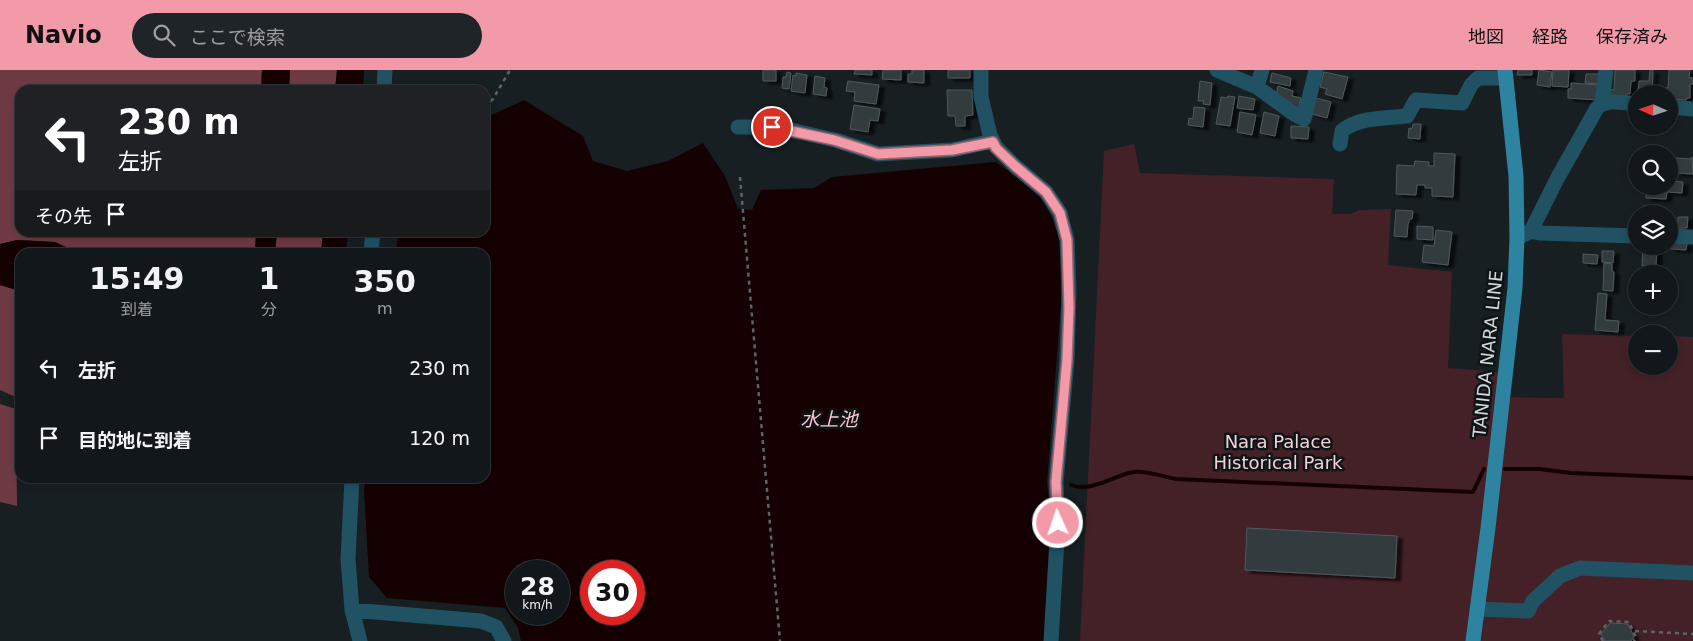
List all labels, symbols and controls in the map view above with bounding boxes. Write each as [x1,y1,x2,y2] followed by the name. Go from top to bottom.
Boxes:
[132,13,482,58] search box
[25,21,102,49] text: Navio
[150,21,178,49] icon: search
[190,26,285,48] text: ここで検索
[1468,26,1504,47] text: 地図
[1532,26,1568,47] text: 経路
[1596,26,1668,47] text: 保存済み
[1628,85,1678,135] north arrow
[1628,85,1678,375] map controls
[118,102,240,142] text: 230 m
[35,105,100,170] icon: left
[751,106,793,148] pin
[758,113,786,141] icon: arrive
[1628,145,1678,195] button: search
[118,149,162,174] text: 左折
[102,200,130,228] icon: arrive
[35,205,92,227] text: その先
[1628,205,1678,255] button: layers
[89,261,185,296] text: 15:49
[259,261,279,296] text: 1
[353,264,416,299] text: 350
[1628,265,1678,315] button: +
[1468,269,1507,440] street label: TANIDA NARA LINE
[377,299,392,318] text: m
[121,300,153,319] text: 到着
[261,300,277,319] text: 分
[1628,325,1678,375] button: −
[35,354,63,382] icon: left
[409,357,470,379] text: 230 m
[78,359,116,381] text: 左折
[800,408,859,430] water label: 水上池
[35,424,63,452] icon: arrive
[409,427,470,449] text: 120 m
[78,429,192,451] text: 目的地に到着
[1214,431,1343,473] park label: Nara Palace Historical Park
[1031,496,1083,548] position arrow
[580,560,645,625] speed limit sign: 30
[520,572,555,601] text: 28
[522,598,553,612] text: km/h

